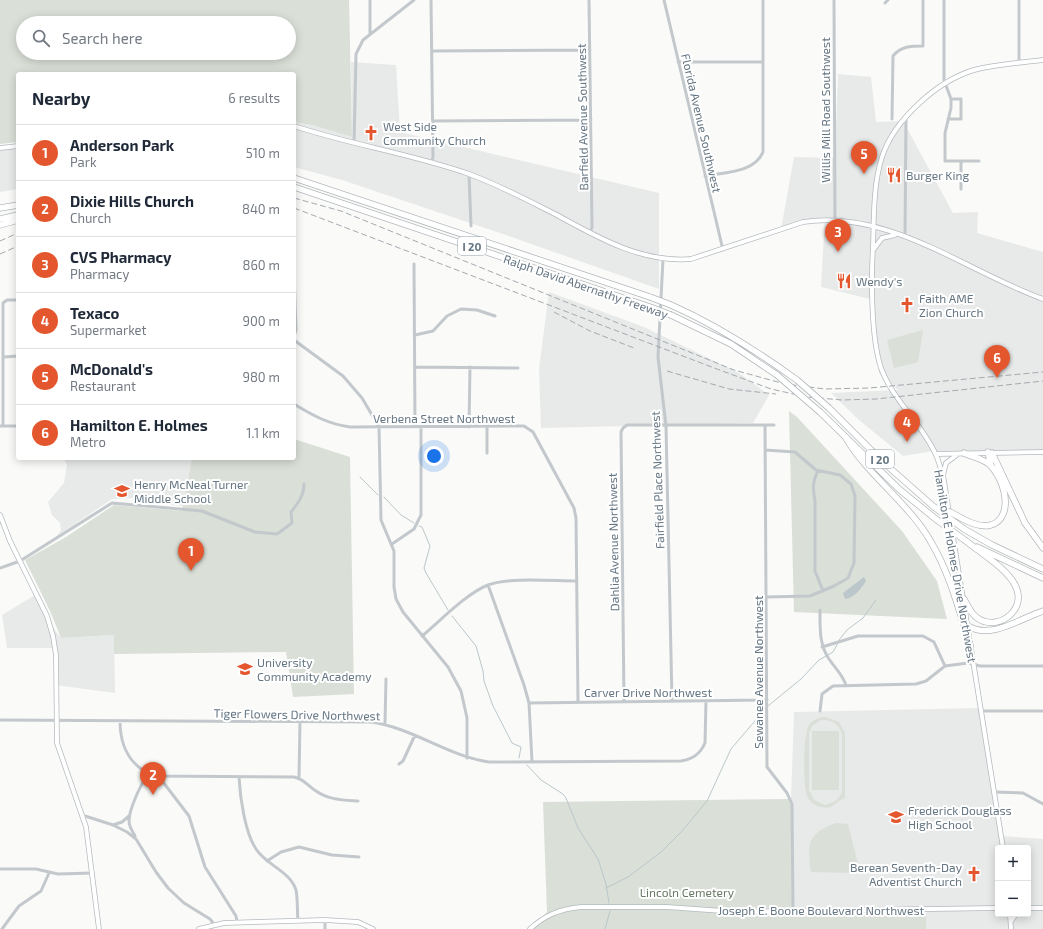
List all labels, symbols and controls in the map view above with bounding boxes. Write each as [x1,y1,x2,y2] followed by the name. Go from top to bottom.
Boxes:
[16,16,296,60] search box
[30,27,52,49] icon: search
[62,29,143,47] text: Search here
[818,37,832,183] street label: Willis Mill Road Southwest
[574,43,590,191] street label: Barfield Avenue Southwest
[679,52,725,194] street label: Florida Avenue Southwest
[32,88,90,108] text: Nearby
[228,90,280,106] text: 6 results
[383,119,486,147] place label: West Side Community Church
[362,124,380,142] church icon: West Side Community Church
[70,136,174,154] text: Anderson Park
[851,141,877,174] pin: 5
[42,145,48,161] text: 1
[246,145,280,161] text: 510 m
[70,154,97,170] text: Park
[885,166,903,184] restaurant icon: Burger King
[906,168,969,182] place label: Burger King
[70,192,194,210] text: Dixie Hills Church
[41,201,49,217] text: 2
[242,201,280,217] text: 840 m
[70,210,111,226] text: Church
[825,219,851,252] pin: 3
[458,237,486,255] road number: I 20
[70,248,172,266] text: CVS Pharmacy
[502,251,671,321] street label: Ralph David Abernathy Freeway
[41,257,49,273] text: 3
[243,257,280,273] text: 860 m
[70,266,129,282] text: Pharmacy
[835,272,853,290] restaurant icon: Wendy's
[856,274,902,288] place label: Wendy's
[919,291,983,319] place label: Faith AME Zion Church
[898,296,916,314] church icon: Faith AME Zion Church
[70,304,119,322] text: Texaco
[41,313,49,329] text: 4
[243,313,280,329] text: 900 m
[70,322,147,338] text: Supermarket
[984,345,1010,378] pin: 6
[70,360,153,378] text: McDonald's
[41,369,49,385] text: 5
[243,369,280,385] text: 980 m
[70,378,136,394] text: Restaurant
[894,409,920,442] pin: 4
[648,410,666,549] street label: Fairfield Place Northwest
[373,411,516,425] street label: Verbena Street Northwest
[70,416,208,434] text: Hamilton E. Holmes
[41,425,49,441] text: 6
[246,425,280,441] text: 1.1 km
[70,434,106,450] text: Metro
[424,446,444,466] your location
[866,450,894,468] road number: I 20
[932,468,980,664] street label: Hamilton E Holmes Drive Northwest
[605,472,621,611] street label: Dahlia Avenue Northwest
[134,477,249,505] place label: Henry McNeal Turner Middle School
[113,482,131,500] school or university icon: Henry McNeal Turner Middle School
[178,538,204,571] pin: 1
[751,595,765,749] street label: Sewanee Avenue Northwest
[257,655,372,683] place label: University Community Academy
[236,660,254,678] school or university icon: University Community Academy
[584,685,712,699] street label: Carver Drive Northwest
[214,706,381,722] street label: Tiger Flowers Drive Northwest
[140,762,166,795] pin: 2
[908,803,1012,831] place label: Frederick Douglass High School
[887,808,905,826] school or university icon: Frederick Douglass High School
[995,845,1031,917] map controls
[995,845,1031,881] button: +
[850,860,963,888] place label: Berean Seventh-Day Adventist Church
[965,865,983,883] church icon: Berean Seventh-Day Adventist Church
[995,881,1031,917] button: −
[640,885,735,899] park label: Lincoln Cemetery
[718,903,924,917] street label: Joseph E. Boone Boulevard Northwest

